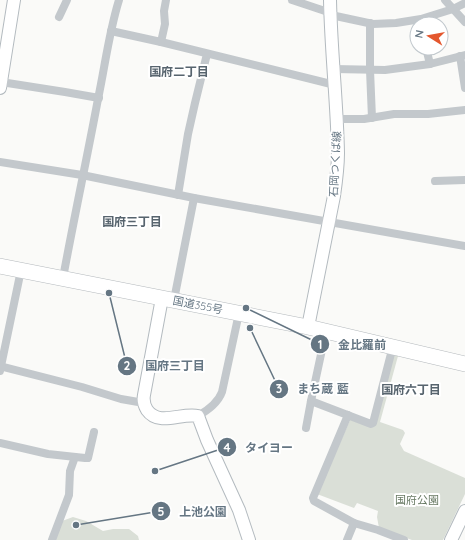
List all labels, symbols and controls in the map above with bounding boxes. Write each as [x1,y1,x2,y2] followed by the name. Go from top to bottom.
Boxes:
[409,16,449,56] north arrow
[412,29,427,39] text: N
[149,64,209,79] district label: 国府二丁目
[326,131,344,197] street label: 石岡つくば線
[102,214,162,229] district label: 国府三丁目
[172,293,224,317] street label: 国道355号
[310,332,394,356] callout: 金比羅前
[318,337,322,352] text: 1
[338,337,386,352] text: 金比羅前
[117,354,213,378] callout: 国府三丁目
[124,358,131,373] text: 2
[145,358,205,373] text: 国府三丁目
[269,377,356,401] callout: まち蔵 藍
[276,381,282,396] text: 3
[297,381,349,396] text: まち蔵 藍
[381,382,441,397] district label: 国府六丁目
[217,435,301,459] callout: タイヨー
[223,440,231,455] text: 4
[245,440,293,455] text: タイヨー
[395,493,439,507] park label: 国府公園
[151,499,235,523] callout: 上池公園
[158,504,165,519] text: 5
[179,504,227,519] text: 上池公園

